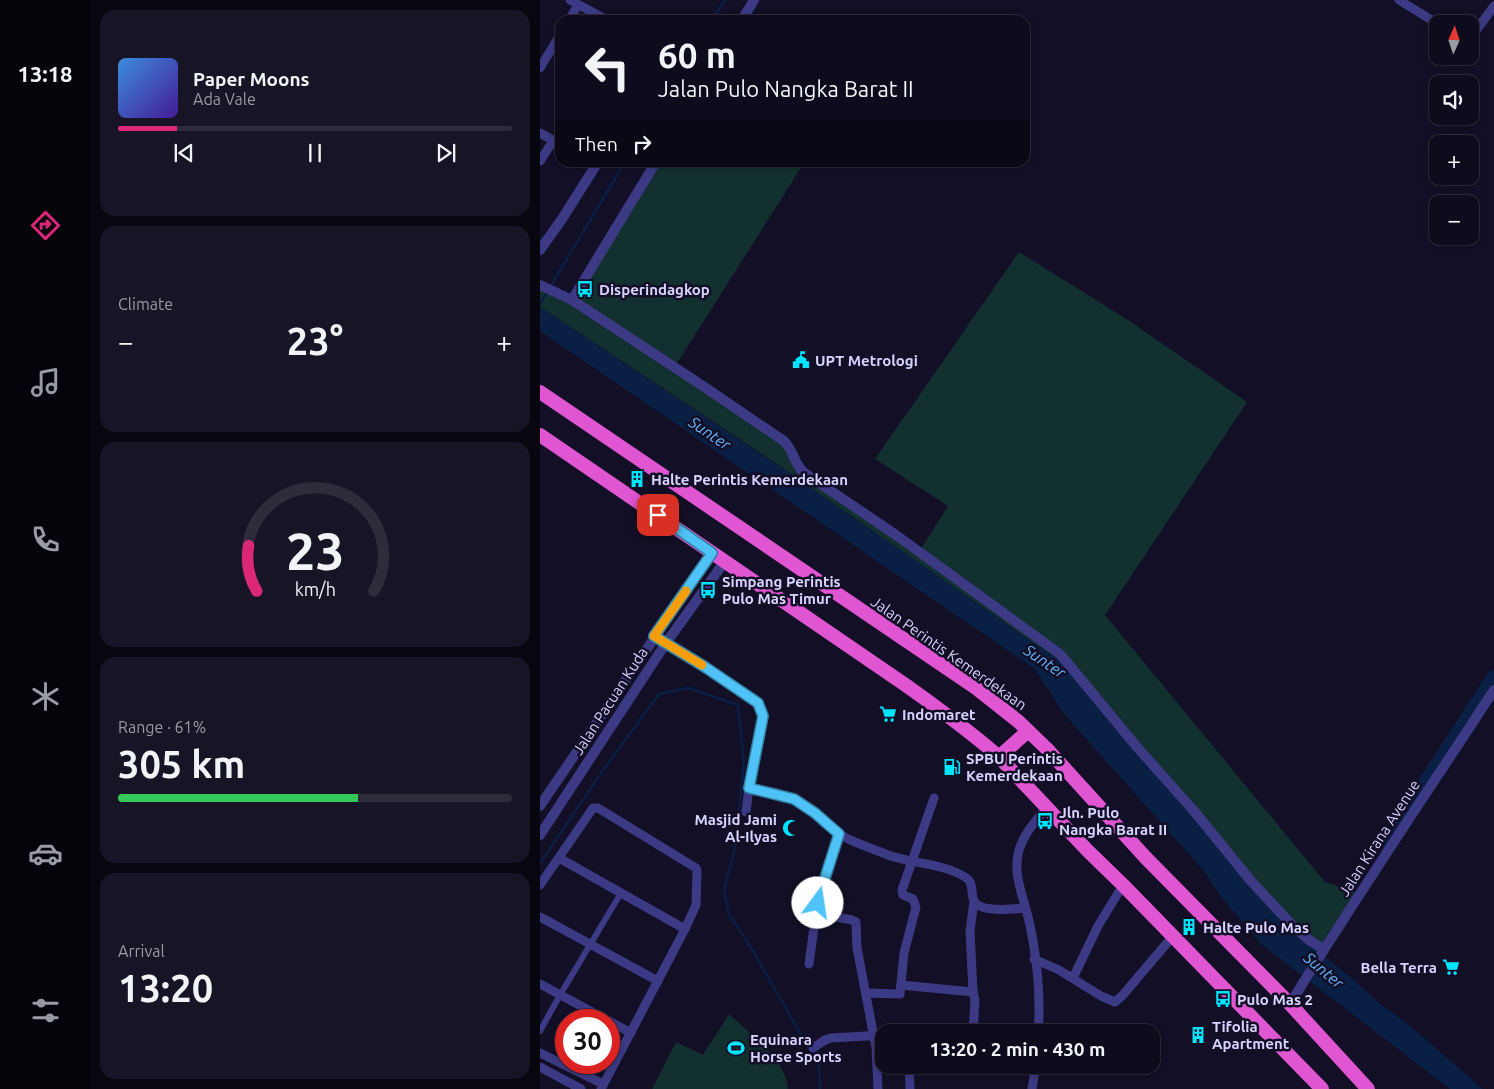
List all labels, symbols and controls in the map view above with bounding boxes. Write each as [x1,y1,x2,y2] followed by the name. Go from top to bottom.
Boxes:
[1429,15,1479,65] north arrow
[1429,15,1479,245] map controls
[575,35,640,100] icon: left
[658,35,736,75] text: 60 m
[17,61,73,86] text: 13:18
[193,68,310,90] text: Paper Moons
[1429,75,1479,125] button: sound
[658,76,914,101] text: Jalan Pulo Nangka Barat II
[193,90,256,108] text: Ada Vale
[628,130,656,158] icon: right
[575,133,618,155] text: Then
[1429,135,1479,185] button: +
[170,139,198,167] icon: previous
[301,139,329,167] icon: pause
[432,139,460,167] icon: next
[1429,195,1479,245] button: −
[28,208,63,243] icon: directions
[575,279,595,299] bus stop icon: Disperindagkop
[599,281,710,298] place label: Disperindagkop
[118,295,173,313] text: Climate
[287,320,343,362] text: 23°
[118,326,134,357] text: −
[496,326,512,357] text: +
[791,350,811,370] public building icon: UPT Metrologi
[815,352,918,369] place label: UPT Metrologi
[28,365,63,400] icon: music
[685,412,735,454] water label: Sunter
[627,469,647,489] building icon: Halte Perintis Kemerdekaan
[651,471,848,488] place label: Halte Perintis Kemerdekaan
[637,494,679,536] pin
[644,501,672,529] icon: arrive
[28,522,63,557] icon: phone
[286,522,344,580] text: 23
[722,573,841,607] place label: Simpang Perintis Pulo Mas Timur
[294,579,336,599] text: km/h
[698,580,718,600] bus stop icon: Simpang Perintis Pulo Mas Timur
[868,593,1030,713] street label: Jalan Perintis Kemerdekaan
[1020,640,1070,682] water label: Sunter
[569,644,651,758] street label: Jalan Pacuan Kuda
[28,679,63,714] icon: climate
[878,704,898,724] supermarket icon: Indomaret
[902,706,976,723] place label: Indomaret
[118,718,206,736] text: Range · 61%
[118,743,245,785] text: 305 km
[966,750,1063,784] place label: SPBU Perintis Kemerdekaan
[942,757,962,777] fuel station icon: SPBU Perintis Kemerdekaan
[1335,777,1423,899] street label: Jalan Kirana Avenue
[1059,804,1167,838] place label: Jln. Pulo Nangka Barat II
[694,811,777,845] place label: Masjid Jami Al-Ilyas
[1035,811,1055,831] bus stop icon: Jln. Pulo Nangka Barat II
[781,818,801,838] mosque icon: Masjid Jami Al-Ilyas
[28,836,63,871] icon: car
[791,876,843,928] position arrow
[1179,917,1199,937] building icon: Halte Pulo Mas
[1203,919,1309,936] place label: Halte Pulo Mas
[118,942,165,960] text: Arrival
[1300,948,1348,992] water label: Sunter
[1441,957,1461,977] supermarket icon: Bella Terra
[1360,959,1437,976] place label: Bella Terra
[118,967,213,1009] text: 13:20
[1213,989,1233,1009] bus stop icon: Pulo Mas 2
[1237,991,1313,1008] place label: Pulo Mas 2
[28,993,63,1028] icon: filters
[555,1009,620,1074] speed limit sign: 30
[1212,1018,1290,1052] place label: Tifolia Apartment
[1188,1025,1208,1045] building icon: Tifolia Apartment
[750,1031,842,1065] place label: Equinara Horse Sports
[726,1038,746,1058] sports icon: Equinara Horse Sports
[930,1038,1105,1060] text: 13:20 · 2 min · 430 m

